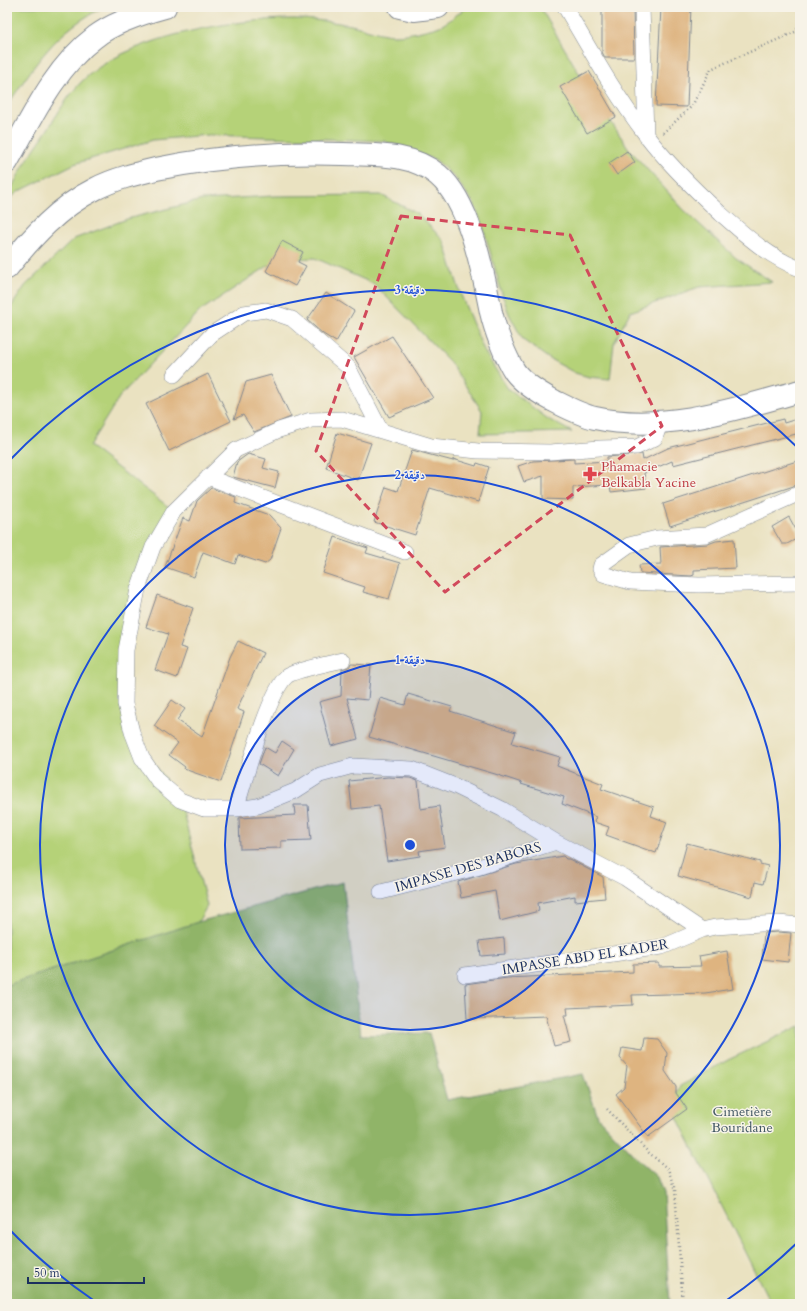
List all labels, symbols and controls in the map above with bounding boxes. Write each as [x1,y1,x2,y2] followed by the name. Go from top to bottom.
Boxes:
[395,282,425,298] text: 3 دقيقة
[601,457,696,492] place label: Phamacie Belkabla Yacine
[582,466,598,482] pharmacy icon: Phamacie Belkabla Yacine
[395,467,425,483] text: 2 دقيقة
[395,652,425,668] text: 1 دقيقة
[393,837,543,897] street label: IMPASSE DES BABORS
[403,838,417,852] centre of rings
[500,934,670,980] street label: IMPASSE ABD EL KADER
[711,1102,773,1137] park label: Cimetière Bouridane
[28,1259,144,1285] scale bar
[34,1265,61,1281] text: 50 m

